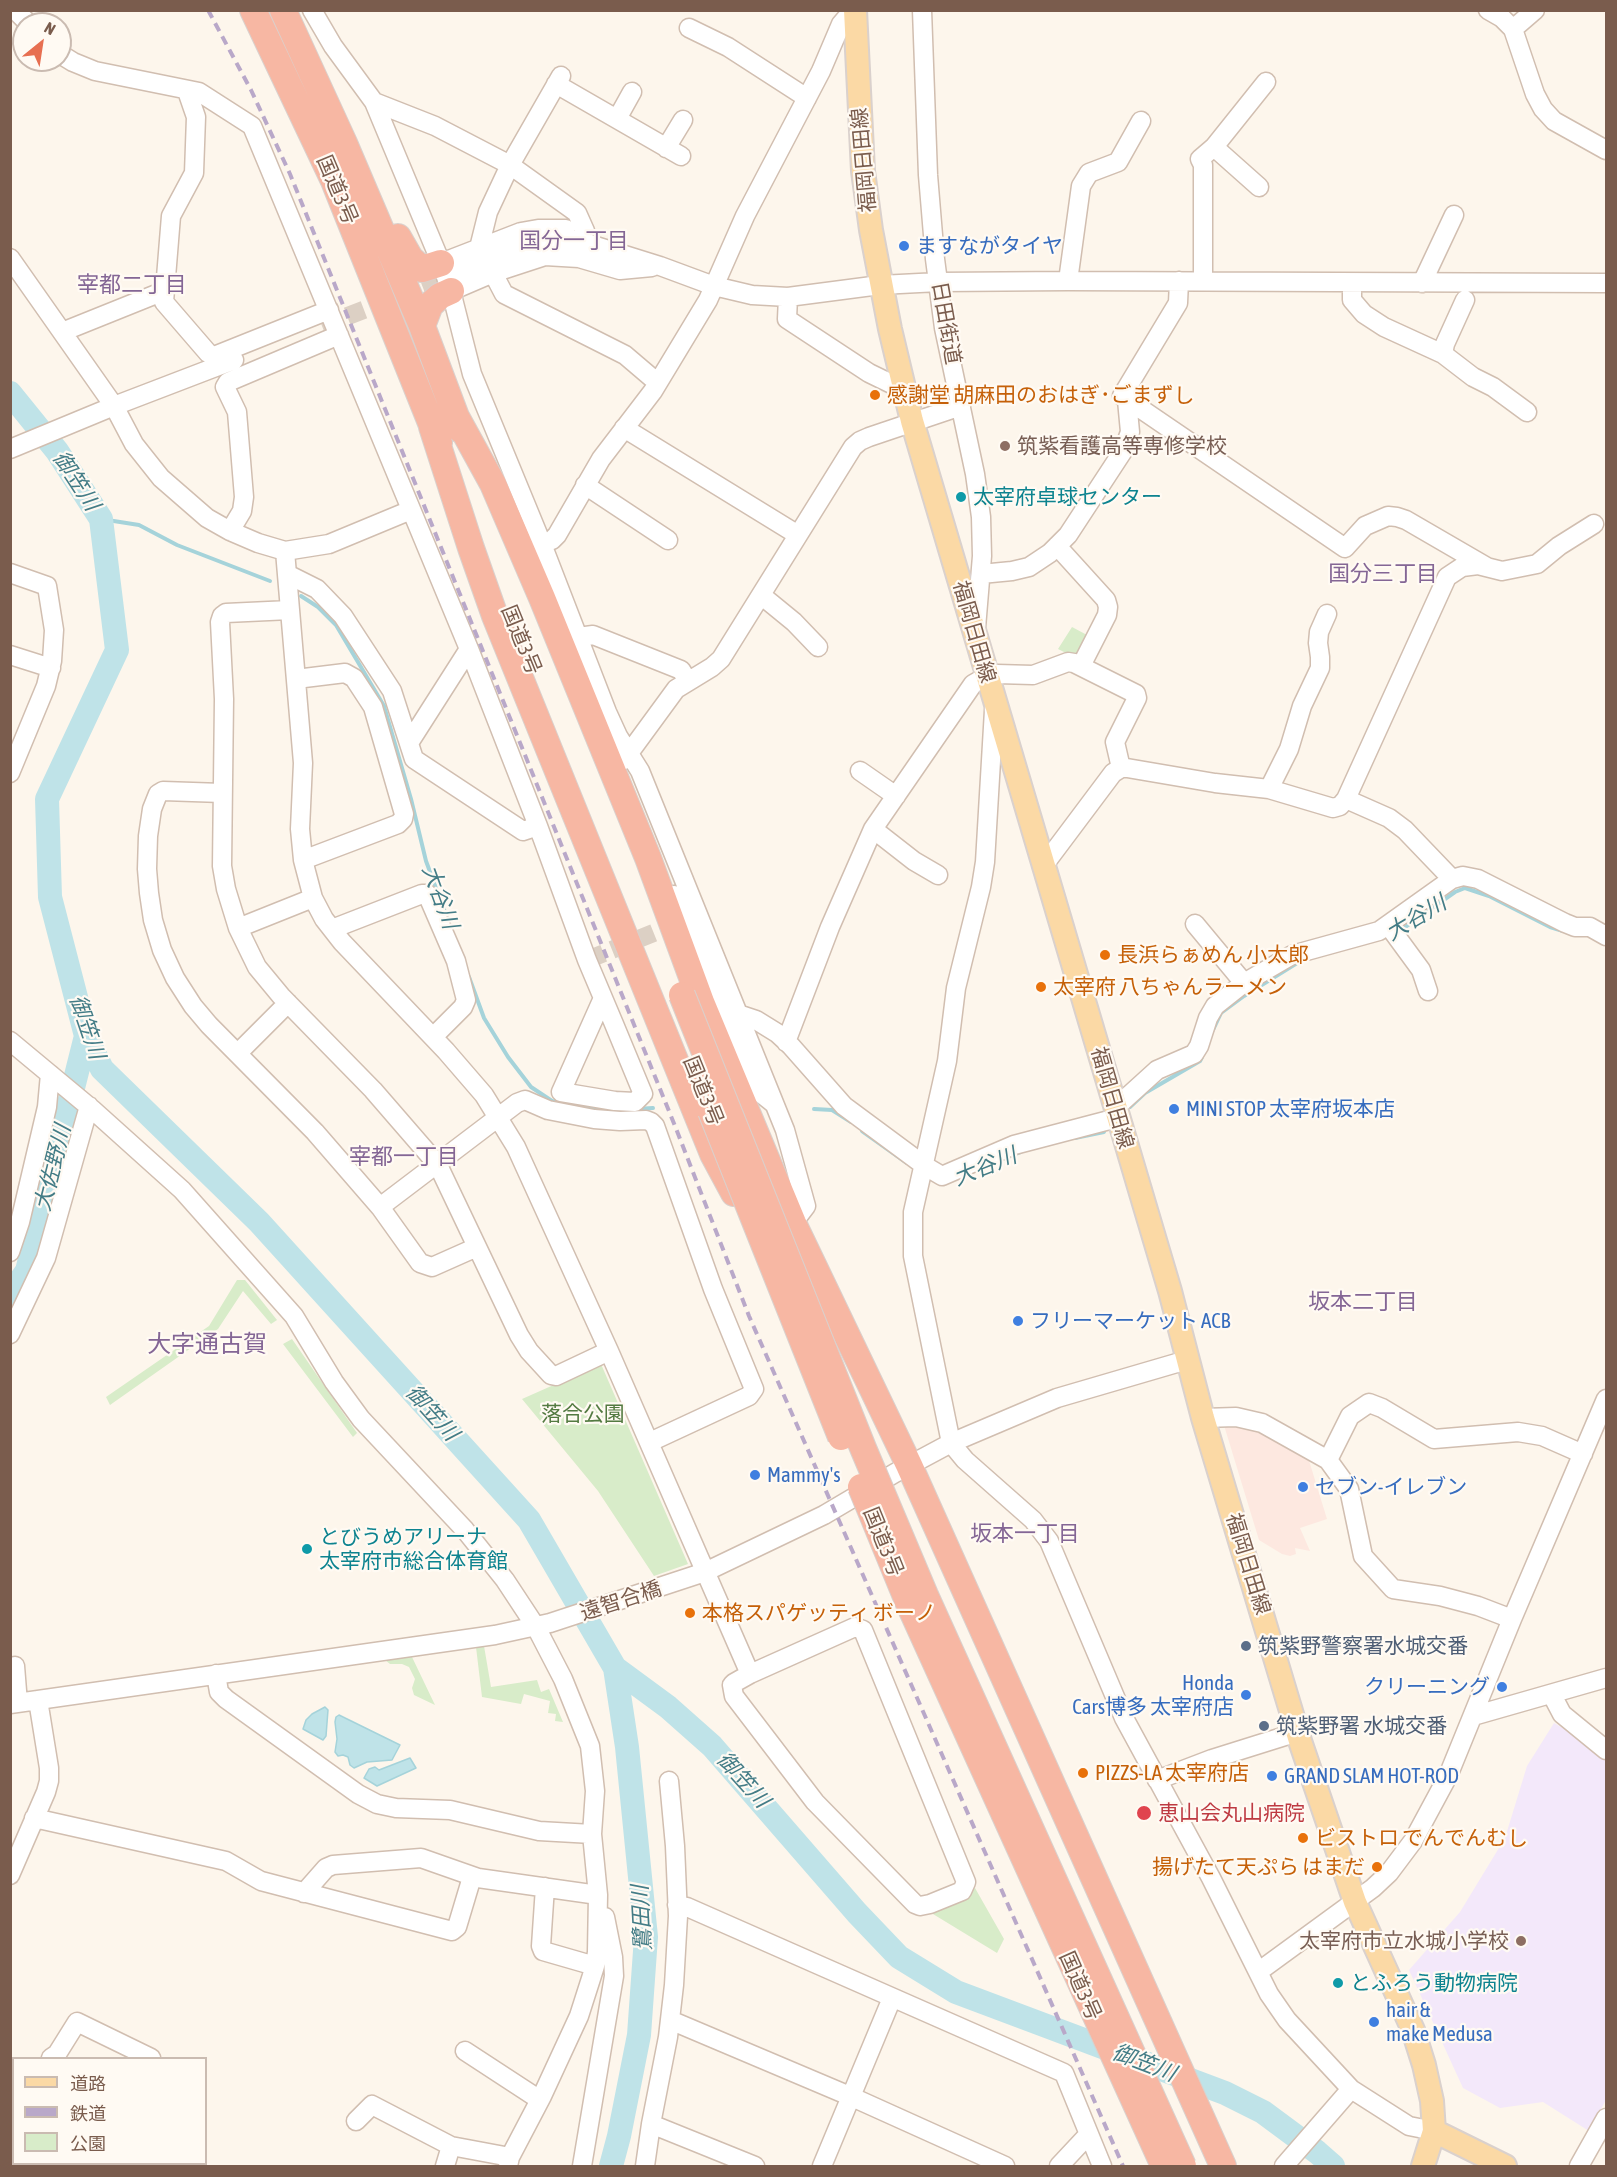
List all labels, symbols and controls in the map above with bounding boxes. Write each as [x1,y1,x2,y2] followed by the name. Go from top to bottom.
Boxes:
[12,12,72,72] north arrow
[41,18,59,38] text: N
[847,107,881,213] street label: 福岡日田線
[311,152,363,228] street label: 国道3号
[519,228,629,254] district label: 国分一丁目
[916,233,1063,259] place label: ますながタイヤ
[897,239,911,253] marker: ますながタイヤ
[77,272,187,298] district label: 宰都二丁目
[926,279,966,367] street label: 日田街道
[887,382,1194,408] place label: 感謝堂 胡麻田のおはぎ･ごまずし
[868,388,882,402] marker: 感謝堂 胡麻田のおはぎ･ごまずし
[1017,433,1227,459] place label: 筑紫看護高等専修学校
[998,439,1012,453] marker: 筑紫看護高等専修学校
[47,446,105,516] water label: 御笠川
[973,484,1162,510] place label: 太宰府卓球センター
[954,490,968,504] marker: 太宰府卓球センター
[1328,561,1438,587] district label: 国分三丁目
[947,578,1001,686] street label: 福岡日田線
[496,601,546,679] street label: 国道3号
[416,861,464,933] water label: 大谷川
[1381,890,1451,946] water label: 大谷川
[1117,942,1309,968] place label: 長浜らぁめん 小太郎
[1098,948,1112,962] marker: 長浜らぁめん 小太郎
[1053,974,1287,1000] place label: 太宰府 八ちゃんラーメン
[1034,980,1048,994] marker: 太宰府 八ちゃんラーメン
[64,992,110,1062] water label: 御笠川
[1085,1044,1139,1152] street label: 福岡日田線
[678,1052,728,1130] street label: 国道3号
[1186,1096,1395,1122] place label: MINI STOP 太宰府坂本店
[1167,1102,1181,1116] marker: MINI STOP 太宰府坂本店
[30,1122,76,1214] water label: 大佐野川
[949,1142,1021,1192] water label: 大谷川
[349,1144,459,1170] district label: 宰都一丁目
[1308,1289,1418,1315] district label: 坂本二丁目
[1030,1308,1231,1334] place label: フリーマーケット ACB
[1011,1314,1025,1328] marker: フリーマーケット ACB
[147,1330,267,1358] district label: 大字通古賀
[400,1380,464,1446] water label: 御笠川
[541,1401,625,1427] park label: 落合公園
[767,1462,841,1488] place label: Mammy's
[748,1468,762,1482] marker: Mammy's
[1315,1474,1467,1500] place label: セブン-イレブン
[1296,1480,1310,1494] marker: セブン-イレブン
[858,1503,908,1581] street label: 国道3号
[1221,1510,1275,1618] street label: 福岡日田線
[970,1521,1080,1547] district label: 坂本一丁目
[319,1524,508,1574] place label: とびうめアリーナ 太宰府市総合体育館
[300,1542,314,1556] marker: とびうめアリーナ 太宰府市総合体育館
[577,1576,665,1626] street label: 遠智合橋
[702,1600,936,1626] place label: 本格スパゲッティ ボーノ
[683,1606,697,1620] marker: 本格スパゲッティ ボーノ
[1258,1633,1468,1659] place label: 筑紫野警察署水城交番
[1239,1639,1253,1653] marker: 筑紫野警察署水城交番
[1072,1670,1234,1720] place label: Honda Cars博多 太宰府店
[1364,1674,1490,1700] place label: クリーニング
[1495,1680,1509,1694] marker: クリーニング
[1239,1688,1253,1702] marker: Honda Cars博多 太宰府店
[1276,1713,1447,1739] place label: 筑紫野署 水城交番
[1257,1719,1271,1733] marker: 筑紫野署 水城交番
[711,1747,775,1813] water label: 御笠川
[1095,1760,1249,1786] place label: PIZZS-LA 太宰府店
[1284,1763,1459,1789] place label: GRAND SLAM HOT-ROD
[1076,1766,1090,1780] marker: PIZZS-LA 太宰府店
[1265,1769,1279,1783] marker: GRAND SLAM HOT-ROD
[1158,1800,1305,1826] place label: 恵山会丸山病院
[1135,1804,1153,1822] marker: 恵山会丸山病院
[1315,1825,1528,1851] place label: ビストロ でんでんむし
[1296,1831,1310,1845] marker: ビストロ でんでんむし
[1152,1854,1365,1880] place label: 揚げたて天ぷら はまだ
[1370,1860,1384,1874] marker: 揚げたて天ぷら はまだ
[627,1884,657,1952] water label: 鷺田川
[1299,1928,1509,1954] place label: 太宰府市立水城小学校
[1514,1934,1528,1948] marker: 太宰府市立水城小学校
[1054,1948,1106,2024] street label: 国道3号
[1350,1970,1518,1996] place label: とふろう動物病院
[1331,1976,1345,1990] marker: とふろう動物病院
[1386,1997,1493,2047] place label: hair & make Medusa
[1367,2015,1381,2029] marker: hair & make Medusa
[1108,2039,1180,2087] water label: 御笠川
[12,2057,207,2165] legend
[70,2073,106,2094] text: 道路
[70,2103,106,2124] text: 鉄道
[70,2133,106,2154] text: 公園

